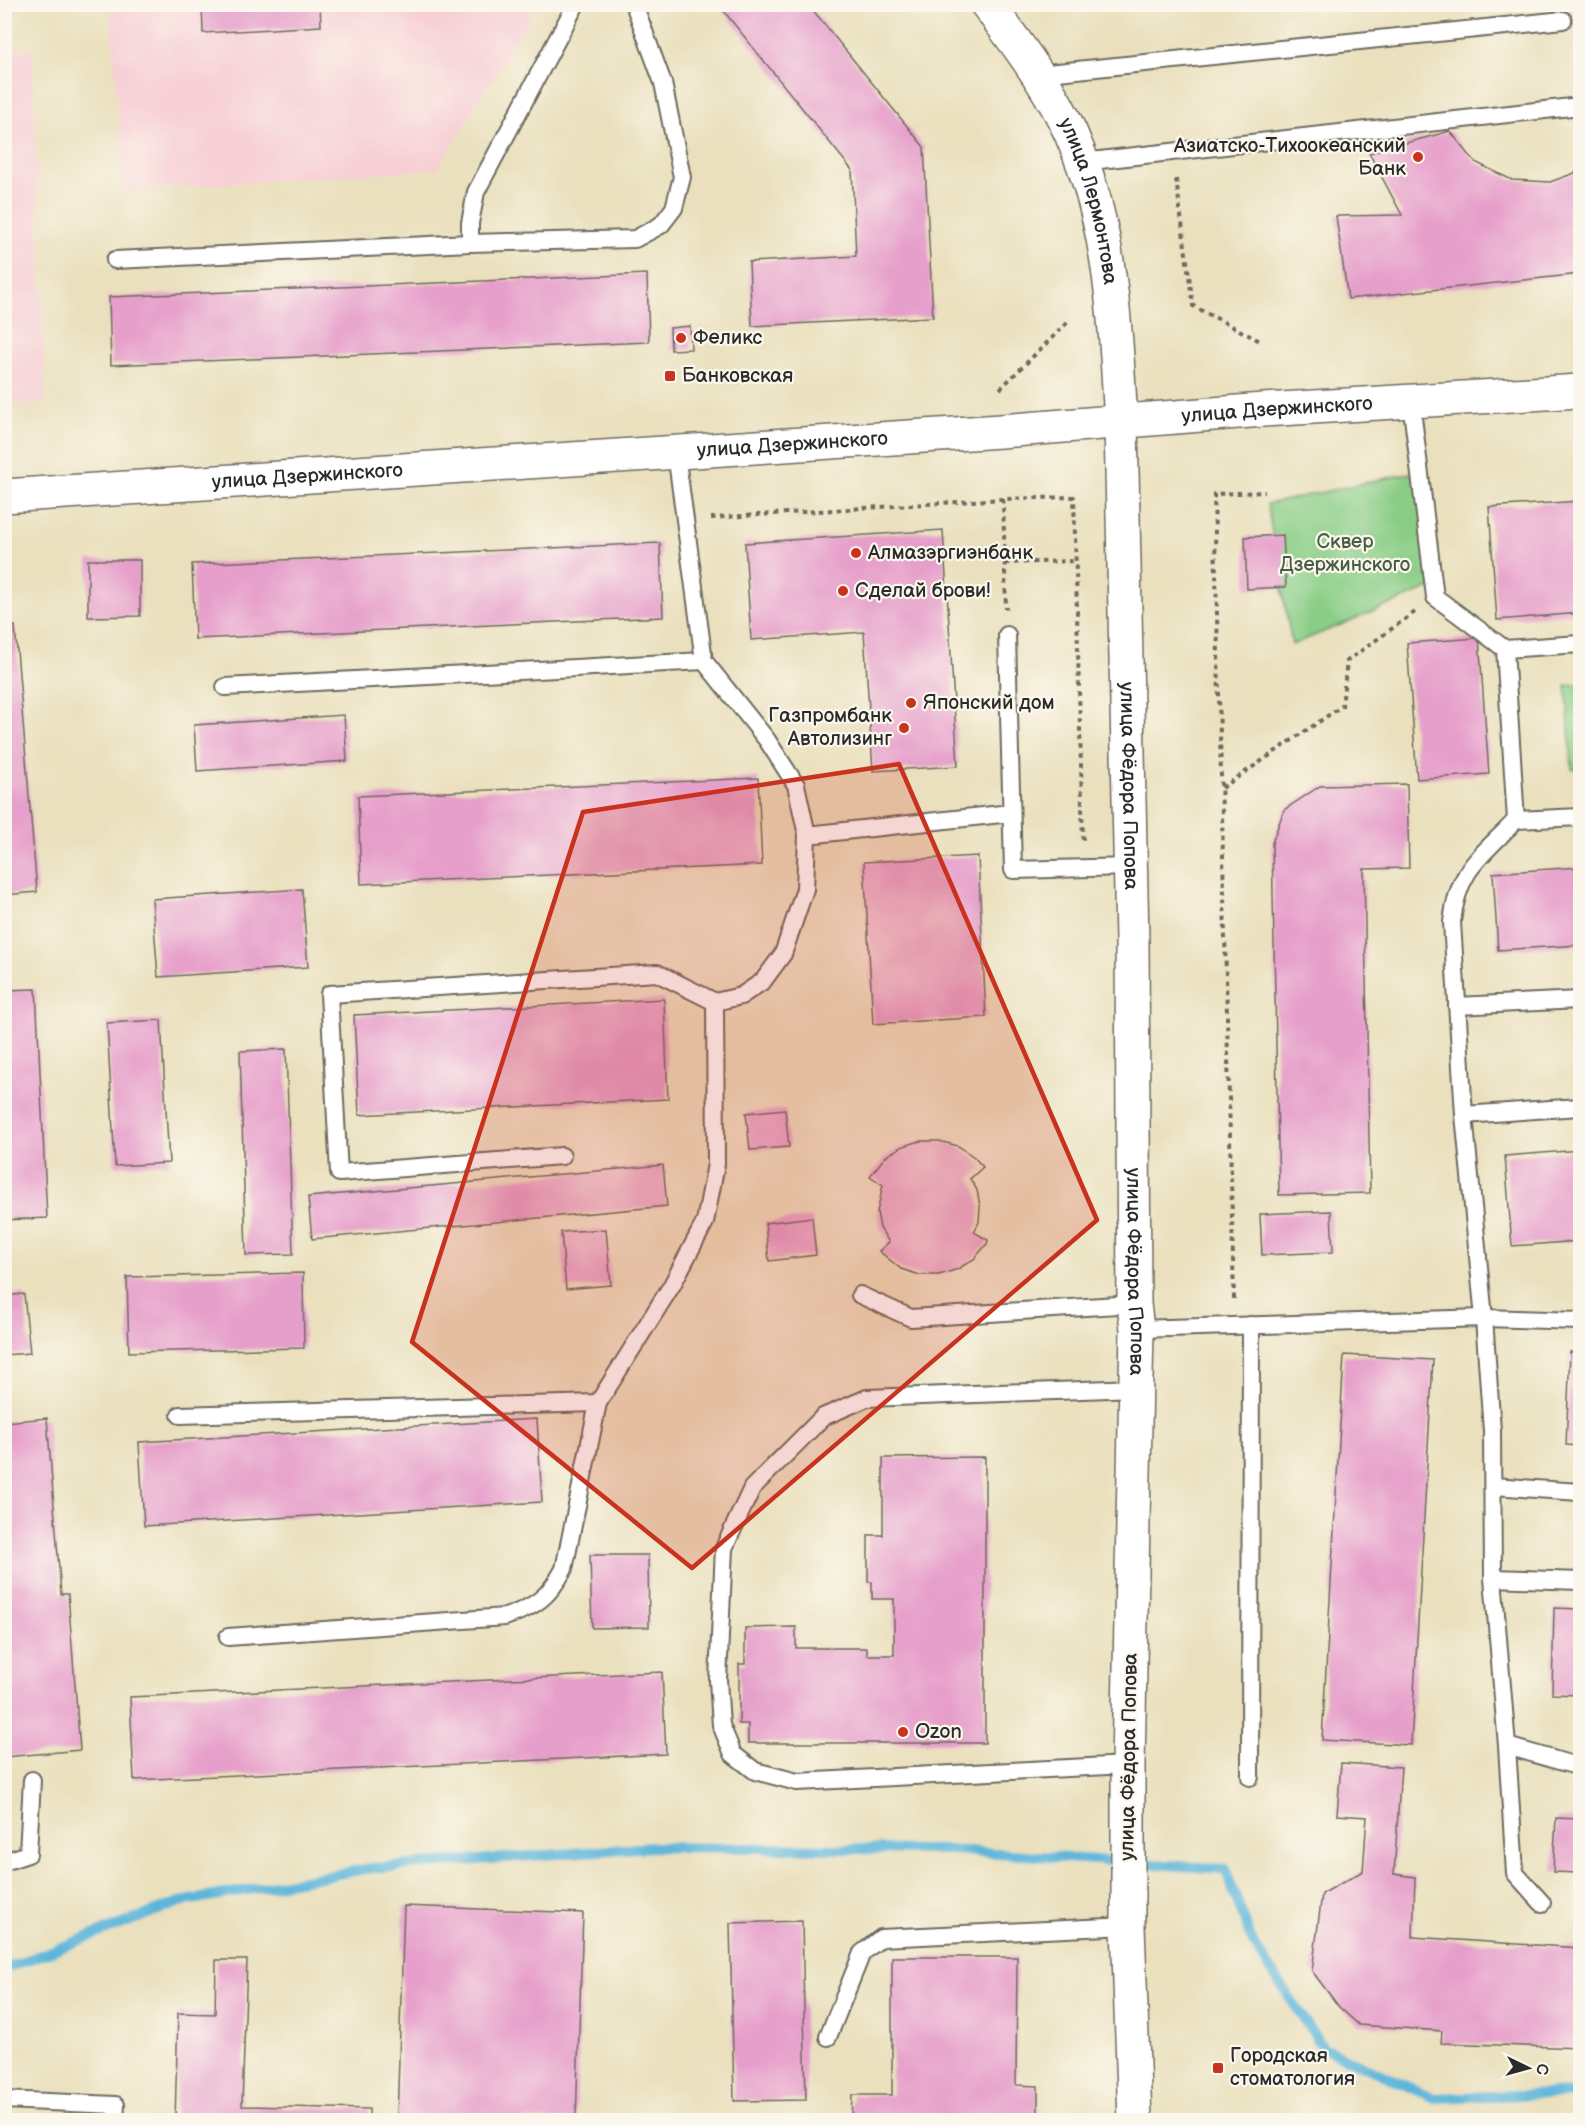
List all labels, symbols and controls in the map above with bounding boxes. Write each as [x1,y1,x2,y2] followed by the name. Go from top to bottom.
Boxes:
[1053,114,1122,286] street label: улица Лермонтова
[1173,134,1406,181] place label: Азиатско-Тихоокеанский Банк
[1411,150,1425,164] marker: Азиатско-Тихоокеанский Банк
[693,326,762,350] place label: Феликс
[674,331,688,345] marker: Феликс
[682,364,793,388] place label: Банковская
[663,369,677,383] marker: Банковская
[1181,391,1373,428] street label: улица Дзержинского
[696,426,889,463] street label: улица Дзержинского
[211,458,404,494] street label: улица Дзержинского
[1280,530,1410,577] park label: Сквер Дзержинского
[867,541,1033,565] place label: Алмазэргиэнбанк
[849,546,863,560] marker: Алмазэргиэнбанк
[855,579,990,603] place label: Сделай брови!
[836,584,850,598] marker: Сделай брови!
[1115,682,1143,890] street label: улица Фёдора Попова
[923,691,1055,715] place label: Японский дом
[904,696,918,710] marker: Японский дом
[768,704,892,751] place label: Газпромбанк Автолизинг
[897,721,911,735] marker: Газпромбанк Автолизинг
[1121,1168,1149,1376] street label: улица Фёдора Попова
[1115,1653,1143,1861] street label: улица Фёдора Попова
[915,1720,962,1744] place label: Ozon
[896,1725,910,1739] marker: Ozon
[1498,2038,1558,2098] north arrow
[1230,2044,1355,2091] place label: Городская стоматология
[1211,2061,1225,2075] marker: Городская стоматология
[1531,2063,1551,2076] text: С

